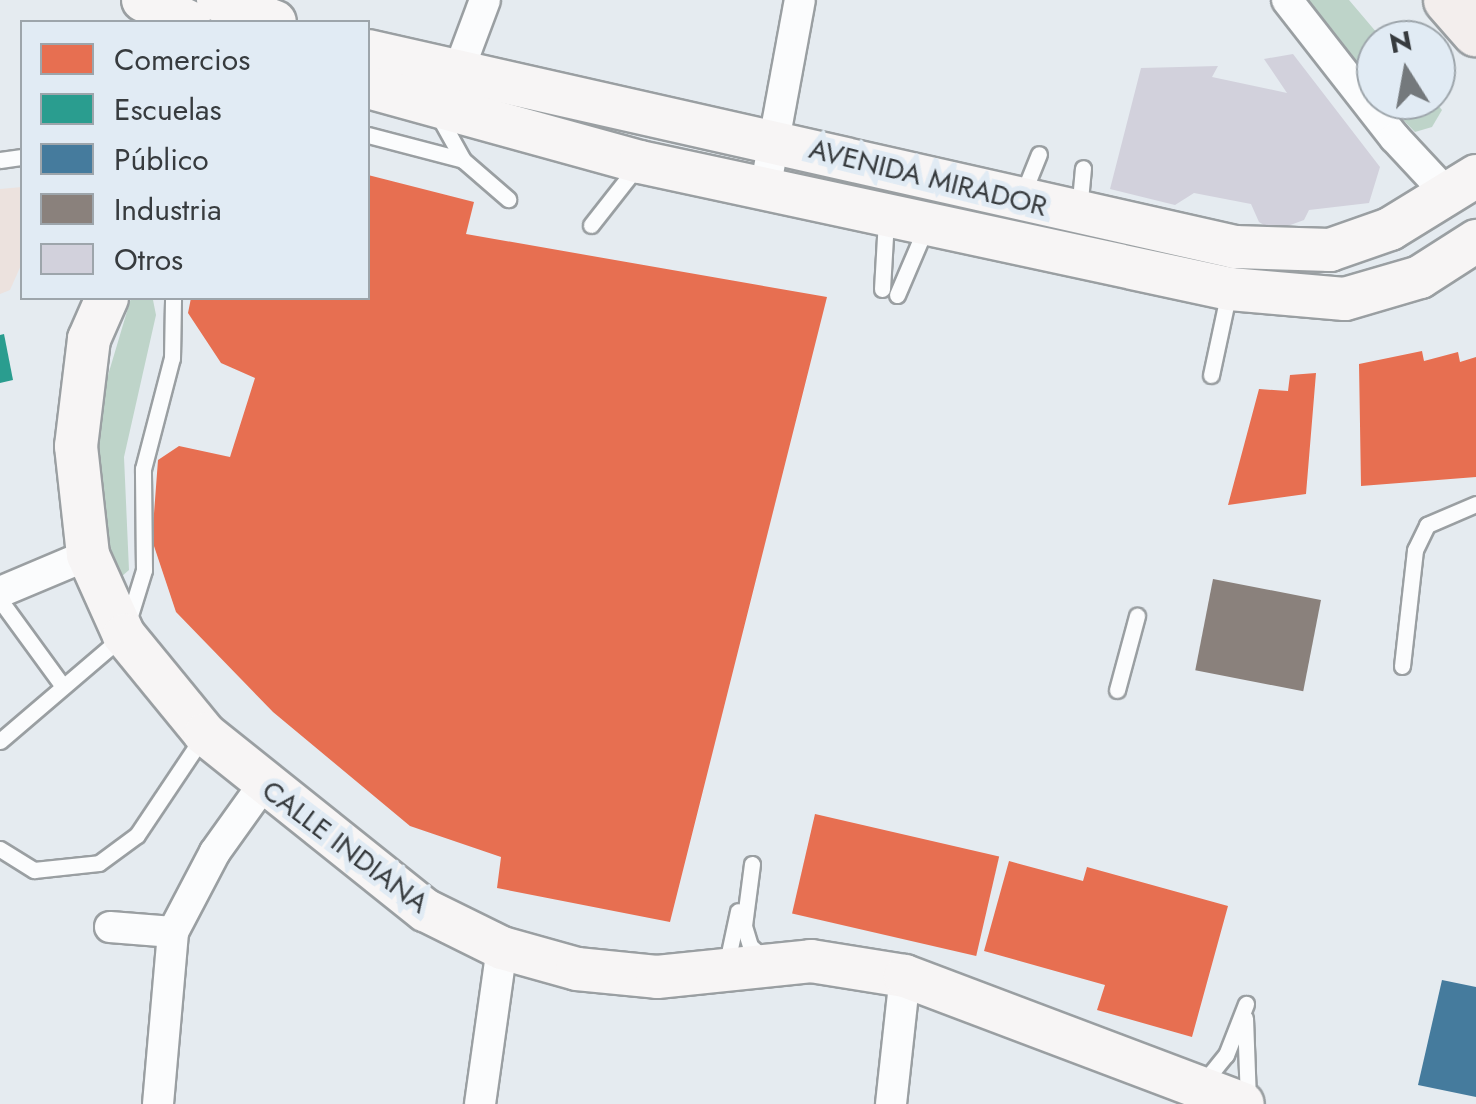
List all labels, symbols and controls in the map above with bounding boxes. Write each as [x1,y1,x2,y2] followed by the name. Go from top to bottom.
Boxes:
[20,20,370,300] legend
[1356,20,1456,120] north arrow
[1386,20,1415,64] text: N
[114,38,250,81] text: Comercios
[114,88,222,131] text: Escuelas
[806,132,1050,224] street label: AVENIDA MIRADOR
[114,138,209,181] text: Público
[114,188,222,231] text: Industria
[114,238,183,281] text: Otros
[255,774,435,920] street label: CALLE INDIANA

